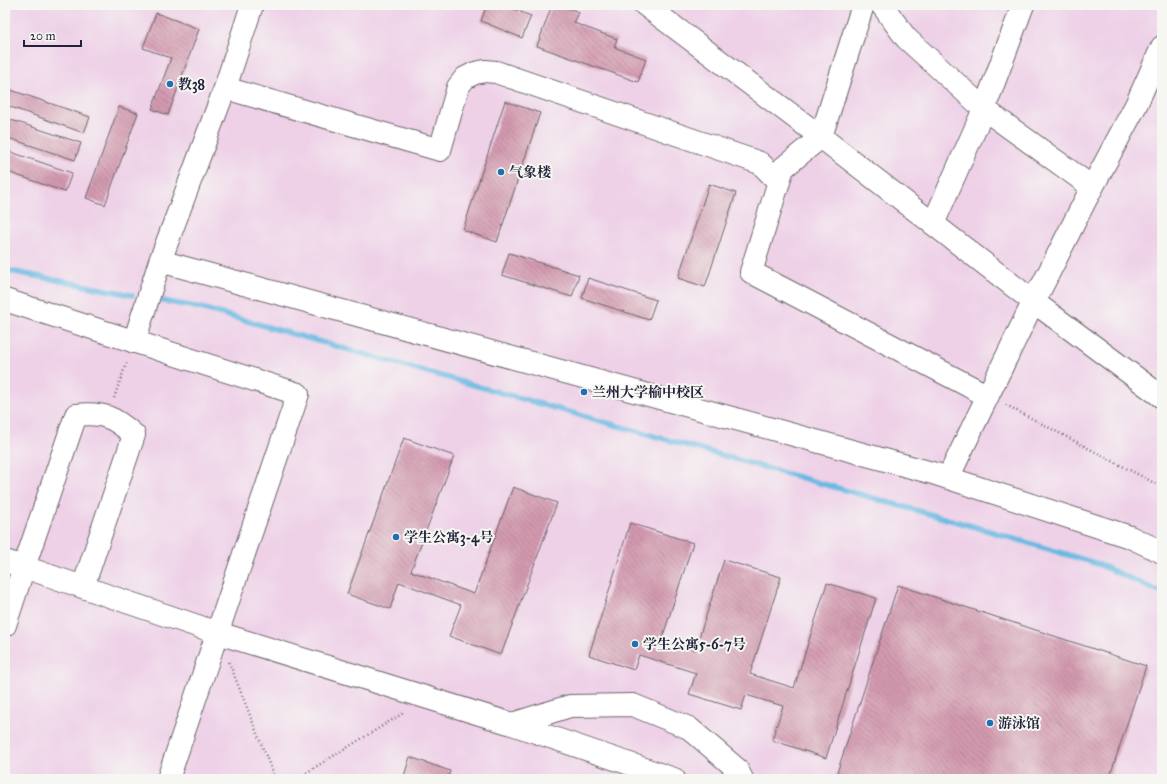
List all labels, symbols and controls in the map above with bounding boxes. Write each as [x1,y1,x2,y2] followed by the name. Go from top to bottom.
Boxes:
[24,22,81,48] scale bar
[30,29,56,43] text: 20 m
[178,76,205,94] place label: 教38
[165,79,175,89] marker: 教38
[509,164,551,181] place label: 气象楼
[496,167,506,177] marker: 气象楼
[592,384,704,401] place label: 兰州大学榆中校区
[579,387,589,397] marker: 兰州大学榆中校区
[404,529,493,547] place label: 学生公寓3-4号
[391,532,401,542] marker: 学生公寓3-4号
[643,636,746,653] place label: 学生公寓5-6-7号
[630,639,640,649] marker: 学生公寓5-6-7号
[998,715,1040,732] place label: 游泳馆
[985,718,995,728] marker: 游泳馆

